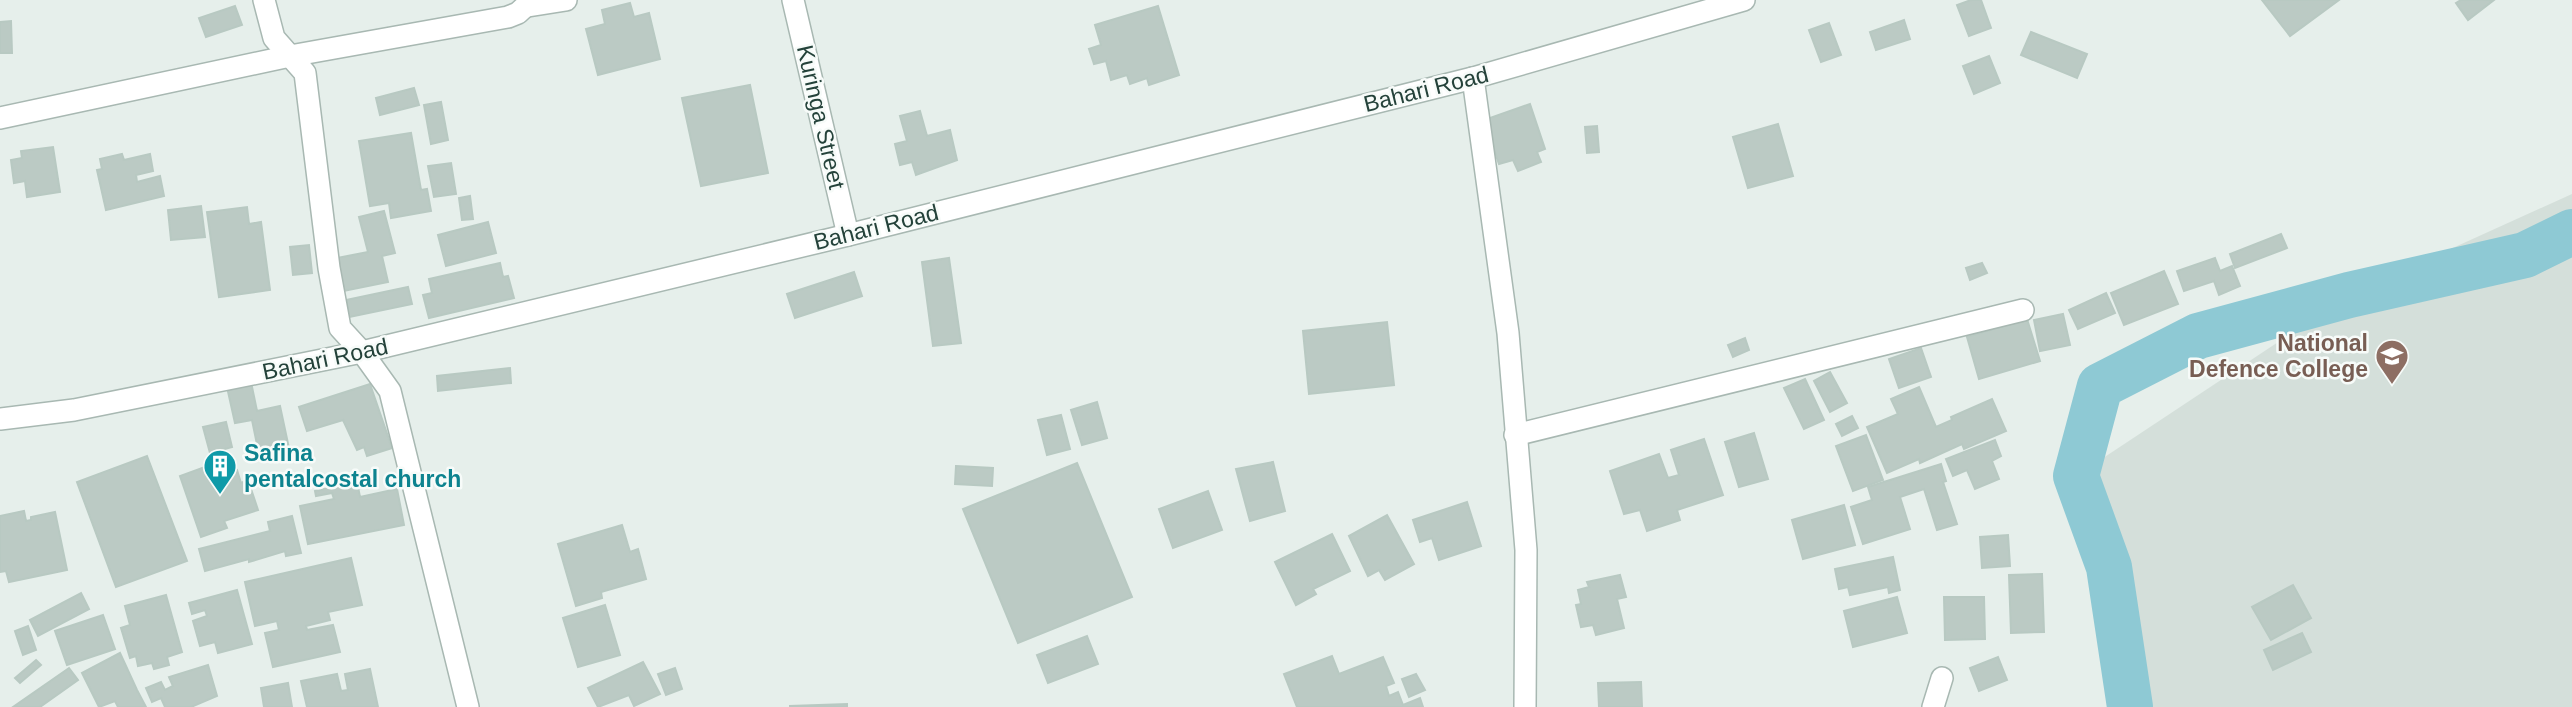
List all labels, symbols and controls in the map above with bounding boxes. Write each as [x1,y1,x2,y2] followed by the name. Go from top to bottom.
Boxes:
[792,42,850,192] street label: Kuringa Street
[1361,61,1491,117] street label: Bahari Road
[811,199,941,255] street label: Bahari Road
[2189,330,2368,382] place label: National Defence College
[260,333,390,385] street label: Bahari Road
[2373,337,2411,386] school or university icon: National Defence College
[244,440,461,492] place label: Safina pentalcostal church
[201,447,239,496] building icon: Safina pentalcostal church

